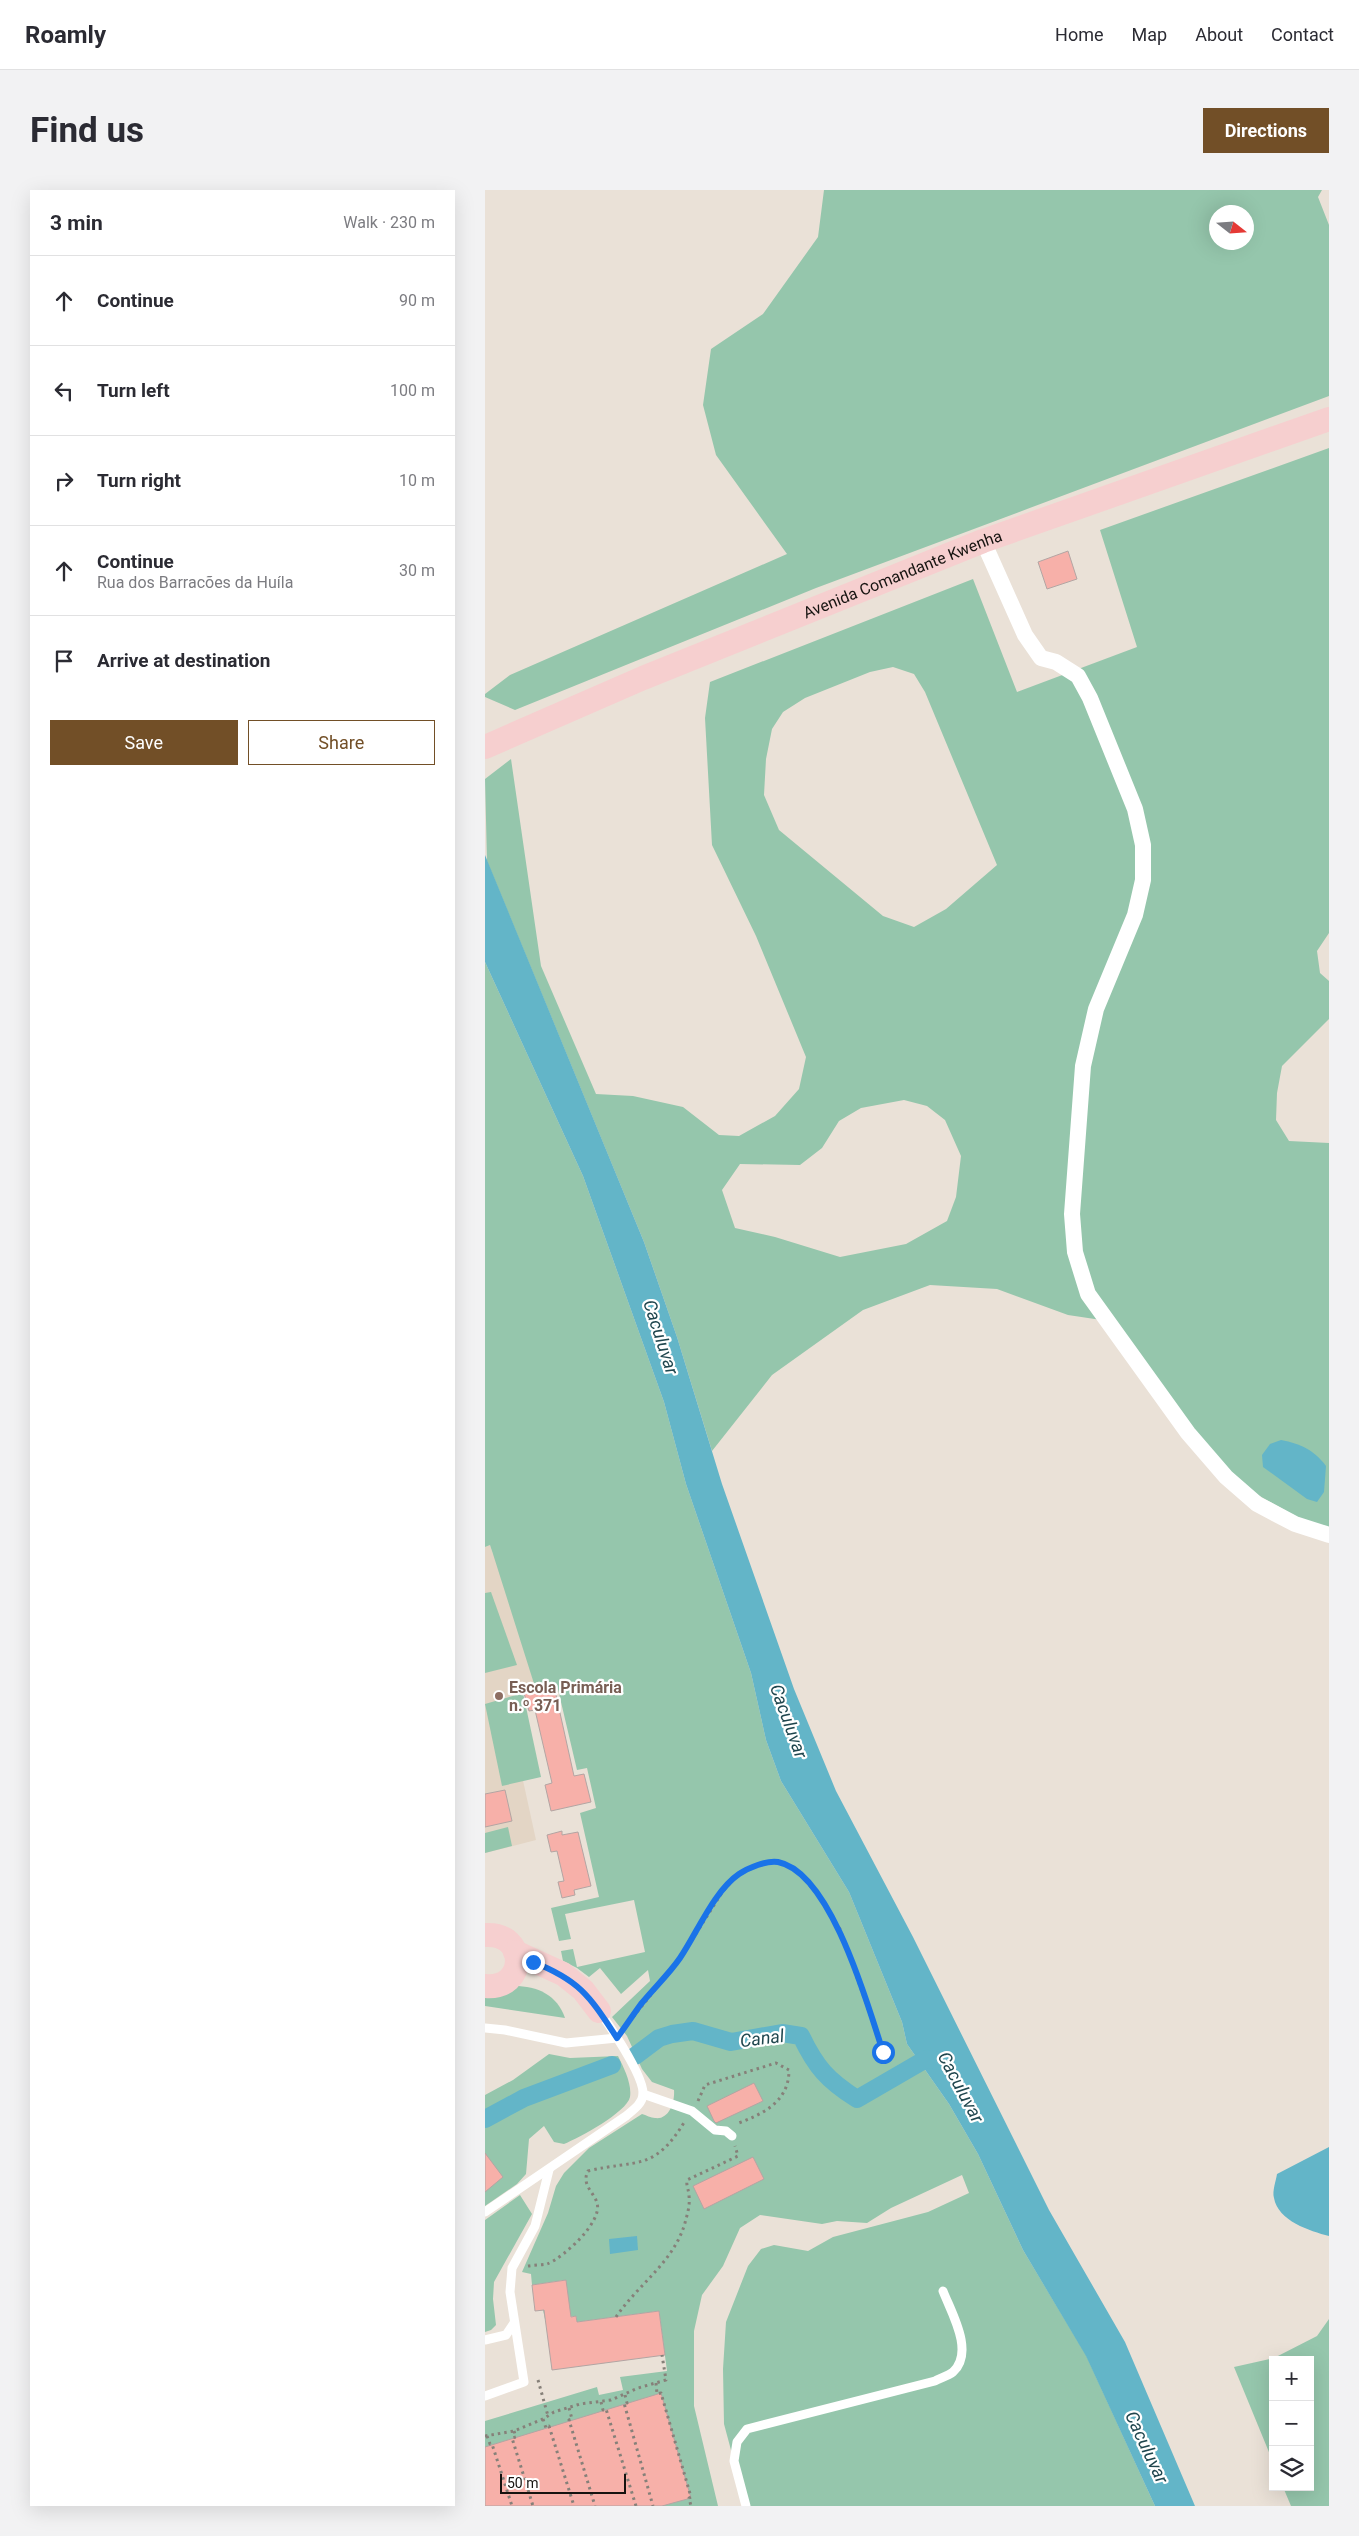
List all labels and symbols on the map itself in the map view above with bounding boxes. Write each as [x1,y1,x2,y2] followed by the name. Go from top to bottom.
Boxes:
[1209,205,1254,250] north arrow
[800,526,1004,622] street label: Avenida Comandante Kwenha
[639,1297,683,1378] water label: Caculuvar
[509,1678,622,1715] place label: Escola Primária n.º 371
[766,1681,812,1762] water label: Caculuvar
[493,1690,505,1702] marker: Escola Primária n.º 371
[522,1951,545,1974] route end
[739,2025,786,2051] water label: Canal
[872,2041,895,2064] route start
[934,2048,989,2127] water label: Caculuvar
[1121,2408,1173,2487] water label: Caculuvar
[500,2471,626,2494] scale bar

